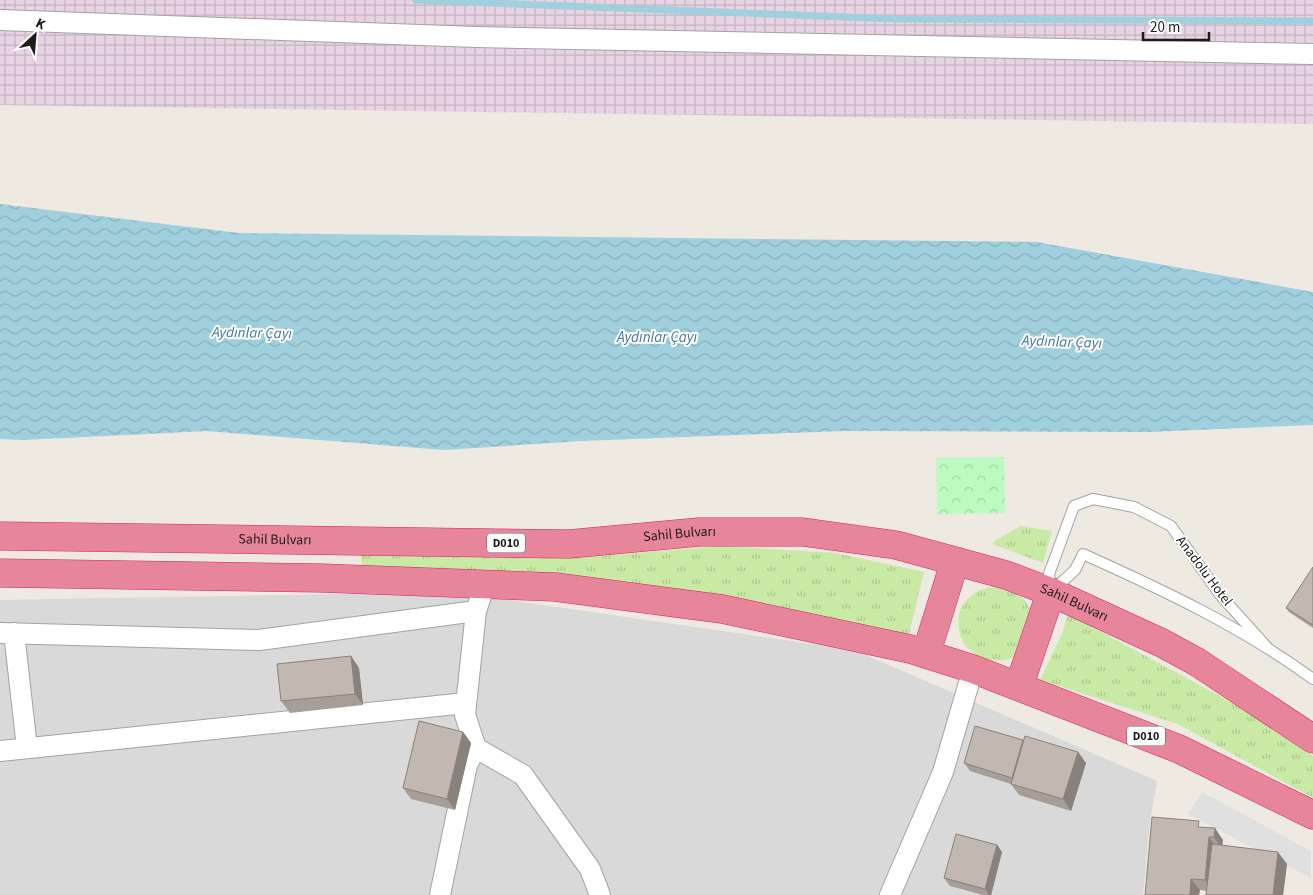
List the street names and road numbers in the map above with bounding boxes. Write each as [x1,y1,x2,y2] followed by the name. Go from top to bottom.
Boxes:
[642,522,716,547] street label: Sahil Bulvarı
[238,529,312,550] street label: Sahil Bulvarı
[1171,532,1237,611] street label: Anadolu Hotel
[487,534,525,552] road number: D010
[1037,579,1111,627] street label: Sahil Bulvarı
[1127,726,1165,746] road number: D010

